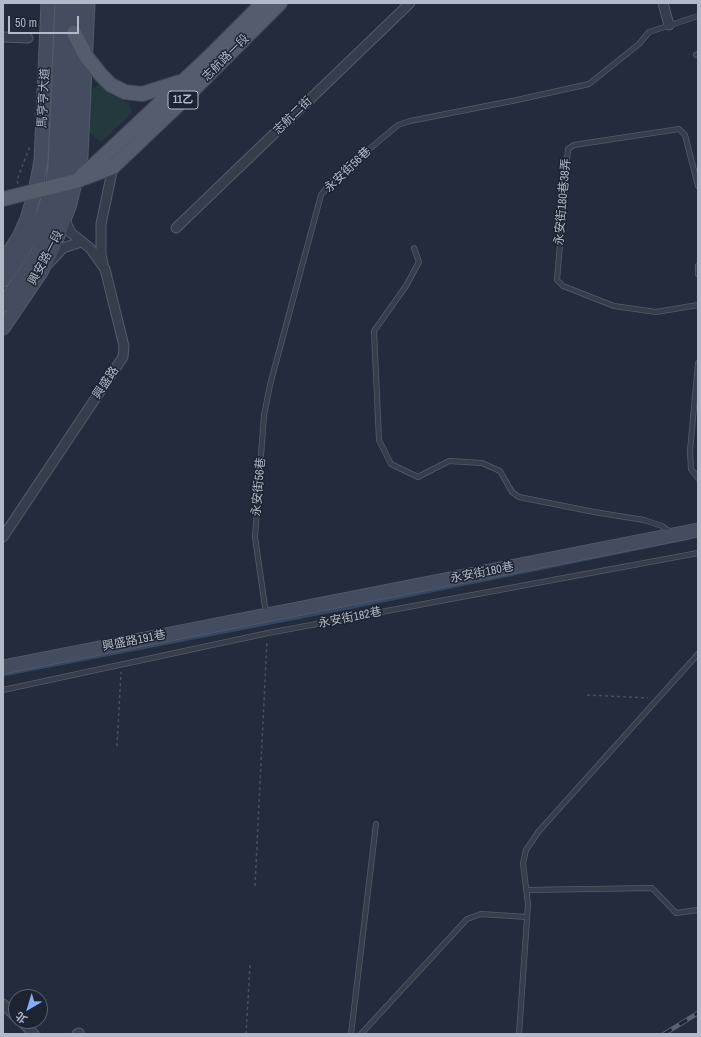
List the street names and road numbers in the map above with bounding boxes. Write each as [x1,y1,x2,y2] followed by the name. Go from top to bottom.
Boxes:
[200,32,252,84] street label: 志航路一段
[35,68,53,128] street label: 馬亨亨大道
[168,91,198,109] road number: 11乙
[271,94,315,138] street label: 志航二街
[322,144,374,196] street label: 永安街56巷
[552,158,574,246] street label: 永安街180巷38弄
[26,228,66,288] street label: 興安路一段
[90,364,122,402] street label: 興盛路
[249,457,269,517] street label: 永安街56巷
[449,560,515,586] street label: 永安街180巷
[317,605,383,631] street label: 永安街182巷
[101,628,167,654] street label: 興盛路191巷

